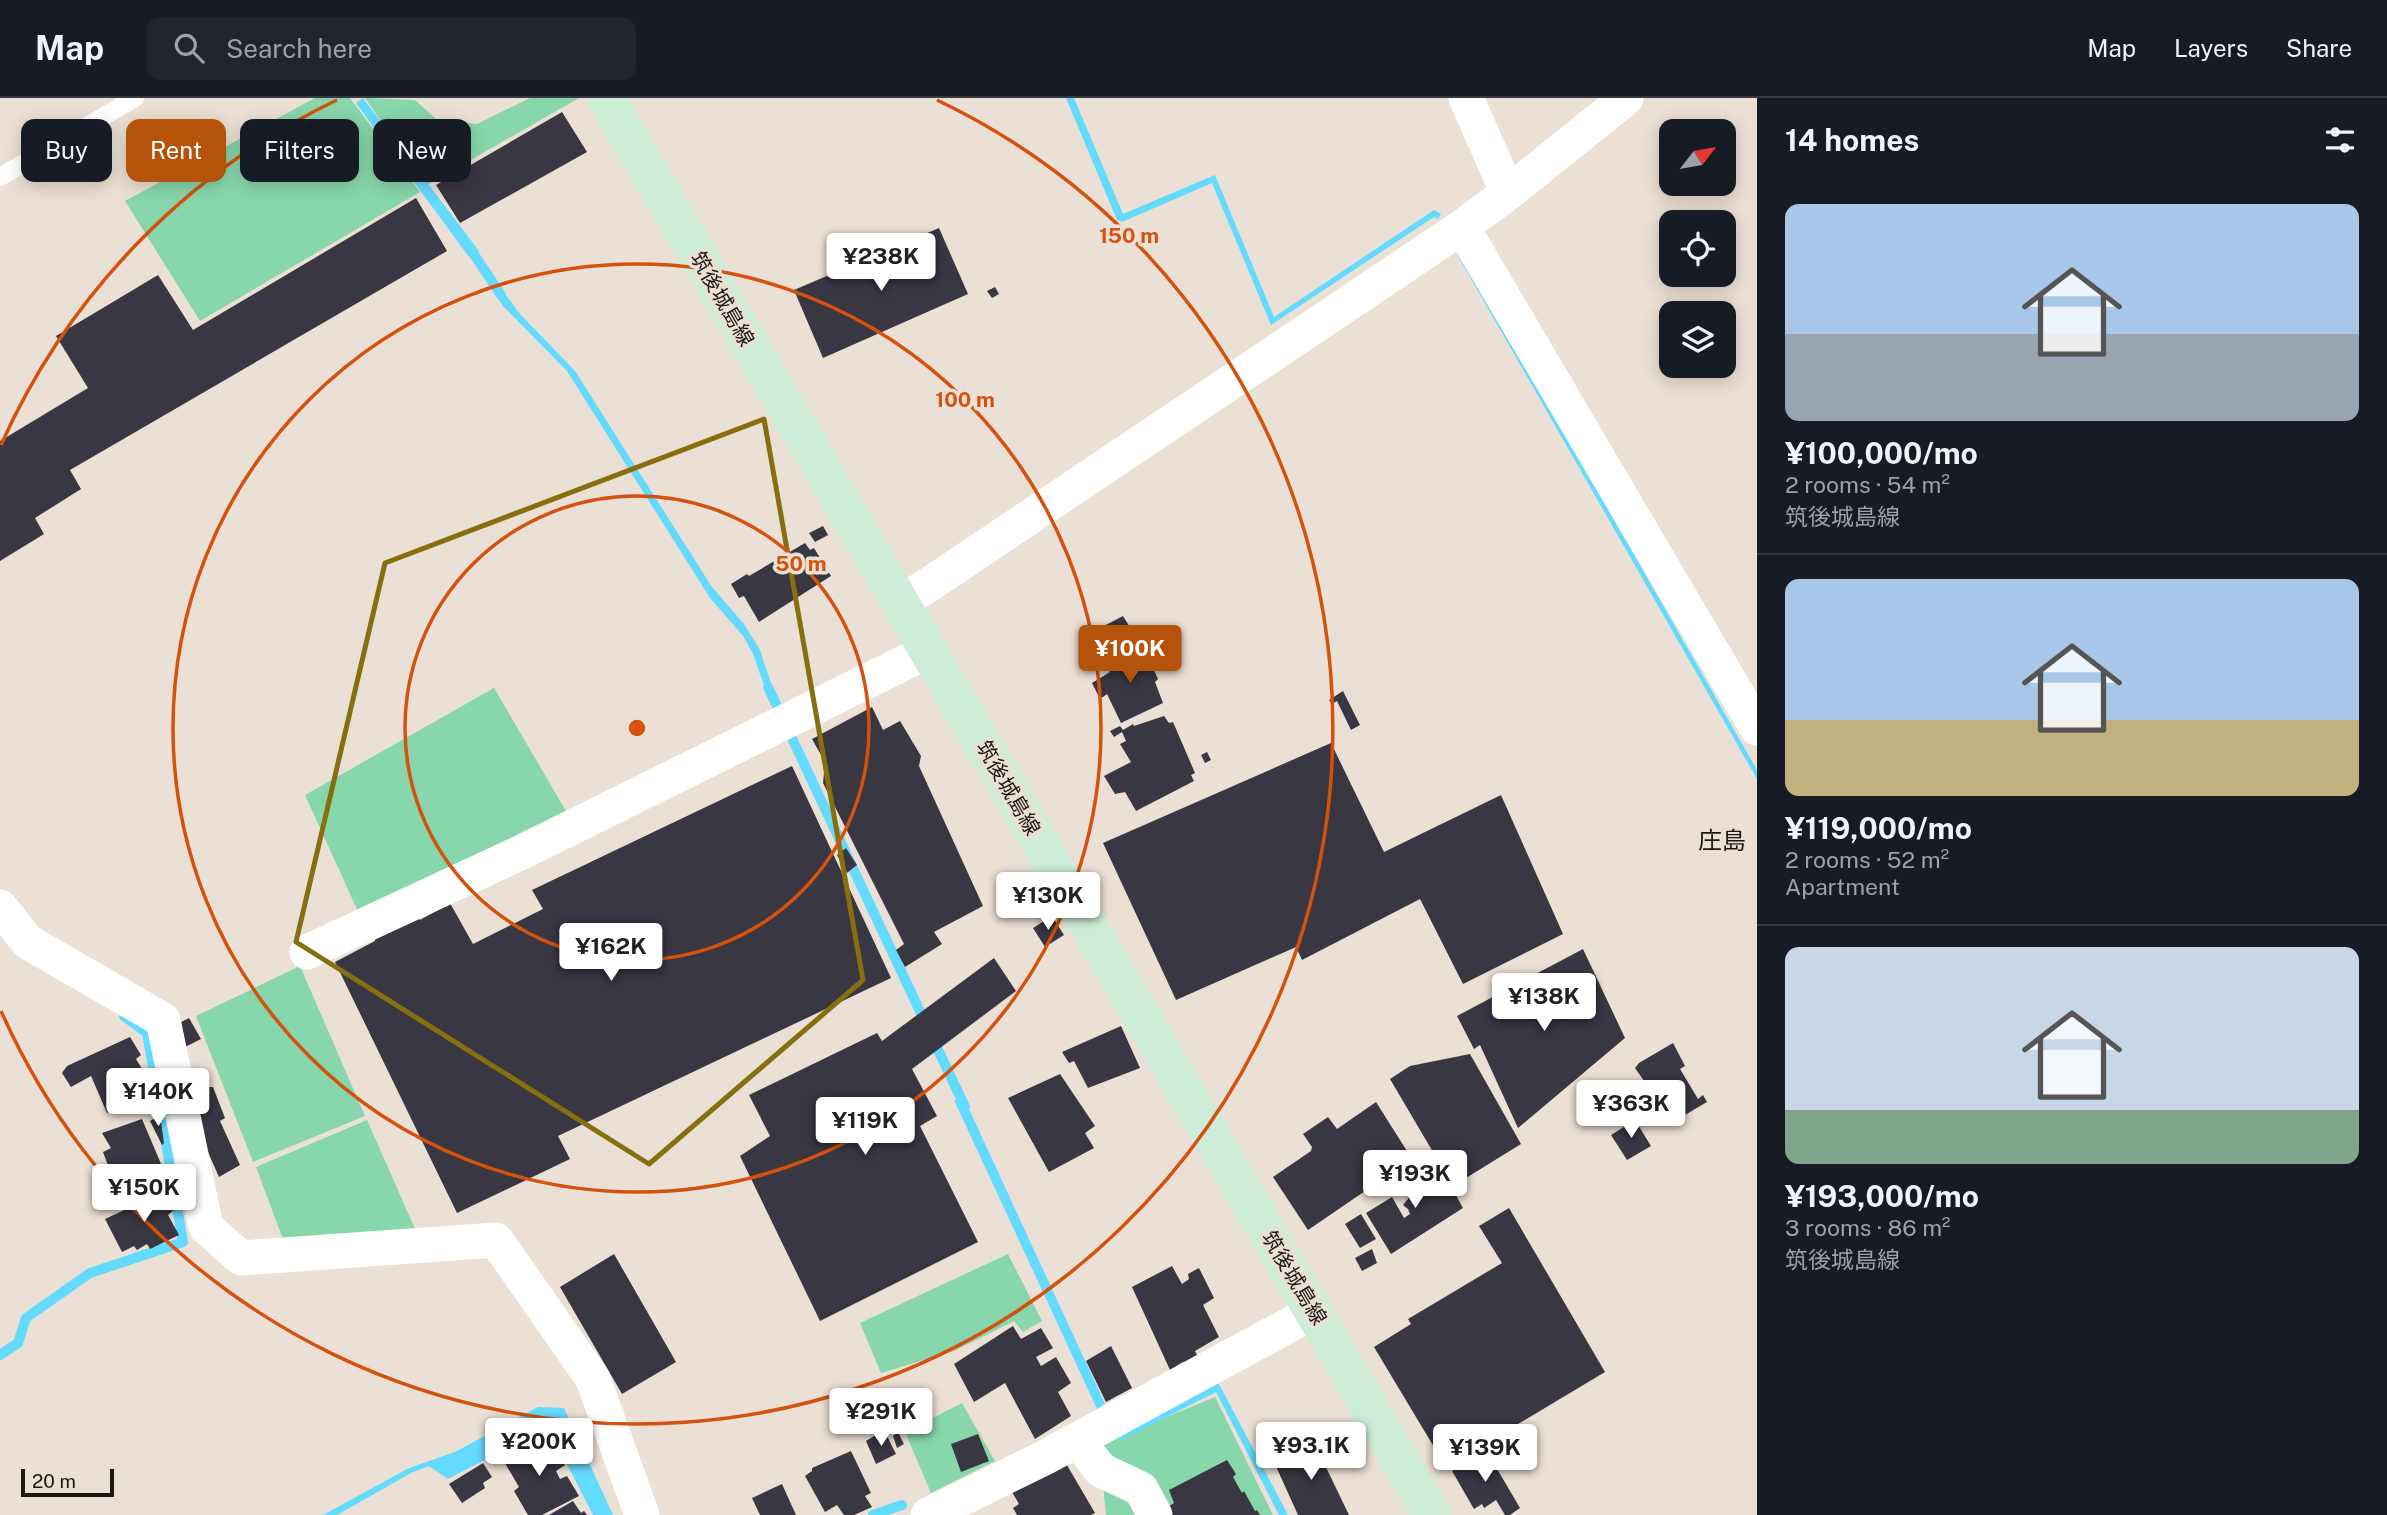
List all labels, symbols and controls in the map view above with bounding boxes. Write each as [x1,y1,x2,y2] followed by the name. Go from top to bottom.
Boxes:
[146,17,636,80] search box
[35,29,104,67] text: Map
[170,29,208,67] icon: search
[226,33,372,64] text: Search here
[2087,34,2136,62] text: Map
[2174,34,2248,62] text: Layers
[2286,34,2352,62] text: Share
[21,119,112,182] chip: Buy
[126,119,226,182] chip: Rent
[240,119,359,182] chip: Filters
[373,119,471,182] chip: New
[1659,119,1736,196] north arrow
[1659,119,1736,378] map controls
[2321,121,2359,159] icon: filters
[1785,122,1919,158] text: 14 homes
[1659,210,1736,287] button: locate
[1099,223,1159,248] text: 150 m
[832,234,930,293] pin: ¥238K
[843,242,919,269] text: ¥238K
[685,247,760,350] street label: 筑後城島線
[2009,249,2135,375] icon: home
[1659,301,1736,378] button: layers
[935,387,995,412] text: 100 m
[1785,435,1978,471] text: ¥100,000/mo
[1785,471,1950,498] text: 2 rooms · 54 m²
[1785,503,1900,530] text: 筑後城島線
[775,551,827,576] text: 50 m
[2009,625,2135,751] icon: home
[1081,626,1179,685] pin: ¥100K
[1094,634,1166,661] text: ¥100K
[625,716,649,740] centre of rings
[971,736,1046,839] street label: 筑後城島線
[1785,810,1972,846] text: ¥119,000/mo
[1698,826,1746,854] district label: 庄島
[1785,846,1949,873] text: 2 rooms · 52 m²
[999,872,1097,932] pin: ¥130K
[1785,873,1900,900] text: Apartment
[1012,881,1084,908] text: ¥130K
[562,924,660,983] pin: ¥162K
[575,932,647,959] text: ¥162K
[1495,974,1593,1033] pin: ¥138K
[1508,982,1580,1009] text: ¥138K
[2009,992,2135,1118] icon: home
[109,1068,207,1128] pin: ¥140K
[122,1077,194,1104] text: ¥140K
[1582,1080,1680,1140] pin: ¥363K
[1592,1089,1670,1116] text: ¥363K
[816,1098,914,1157] pin: ¥119K
[832,1106,898,1133] text: ¥119K
[1366,1150,1464,1210] pin: ¥193K
[1379,1159,1451,1186] text: ¥193K
[95,1164,193,1224] pin: ¥150K
[108,1173,180,1200] text: ¥150K
[1785,1178,1979,1214] text: ¥193,000/mo
[1785,1214,1951,1241] text: 3 rooms · 86 m²
[1257,1226,1332,1329] street label: 筑後城島線
[1785,1246,1900,1273] text: 筑後城島線
[832,1388,930,1448] pin: ¥291K
[845,1397,917,1424] text: ¥291K
[490,1418,588,1478] pin: ¥200K
[1254,1422,1368,1482] pin: ¥93.1K
[1436,1424,1534,1484] pin: ¥139K
[501,1427,577,1454] text: ¥200K
[1272,1431,1350,1458] text: ¥93.1K
[1449,1433,1521,1460] text: ¥139K
[21,1466,114,1498] scale bar
[32,1470,76,1492] text: 20 m

